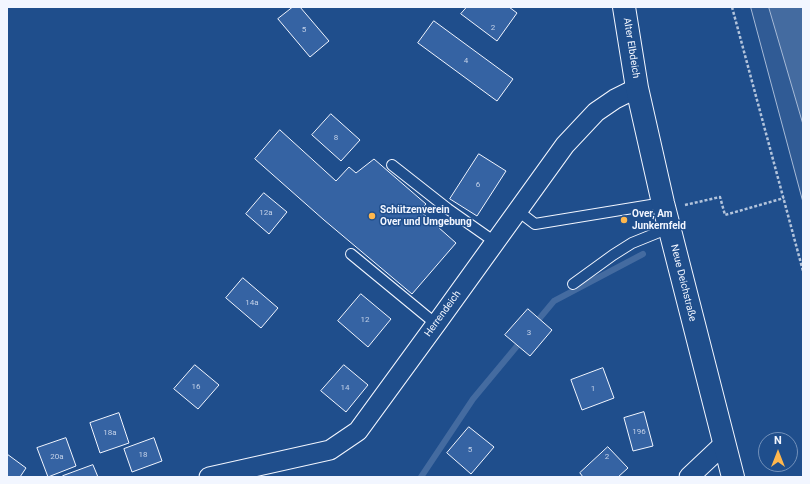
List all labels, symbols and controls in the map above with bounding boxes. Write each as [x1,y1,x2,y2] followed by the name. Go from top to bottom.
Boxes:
[620,17,642,79] street label: Alter Elbdeich
[491,23,495,33] house number: 2
[302,25,306,35] house number: 5
[464,56,468,66] house number: 4
[334,133,338,143] house number: 8
[476,180,480,190] house number: 6
[380,204,472,228] place label: Schützenverein Over und Umgebung
[259,208,273,218] house number: 12a
[632,208,686,232] place label: Over, Am Junkernfeld
[367,211,377,221] marker: Schützenverein Over und Umgebung
[619,215,629,225] marker: Over, Am Junkernfeld
[668,243,698,323] street label: Neue Deichstraße
[422,289,464,339] street label: Herrendeich
[245,298,259,308] house number: 14a
[361,315,369,325] house number: 12
[527,328,531,338] house number: 3
[192,382,200,392] house number: 16
[341,383,349,393] house number: 14
[591,384,595,394] house number: 1
[632,427,646,437] house number: 196
[103,428,117,438] house number: 18a
[758,432,798,472] north arrow
[774,434,782,447] text: N
[468,445,472,455] house number: 5
[139,450,147,460] house number: 18
[50,452,64,462] house number: 20a
[605,452,609,462] house number: 2

